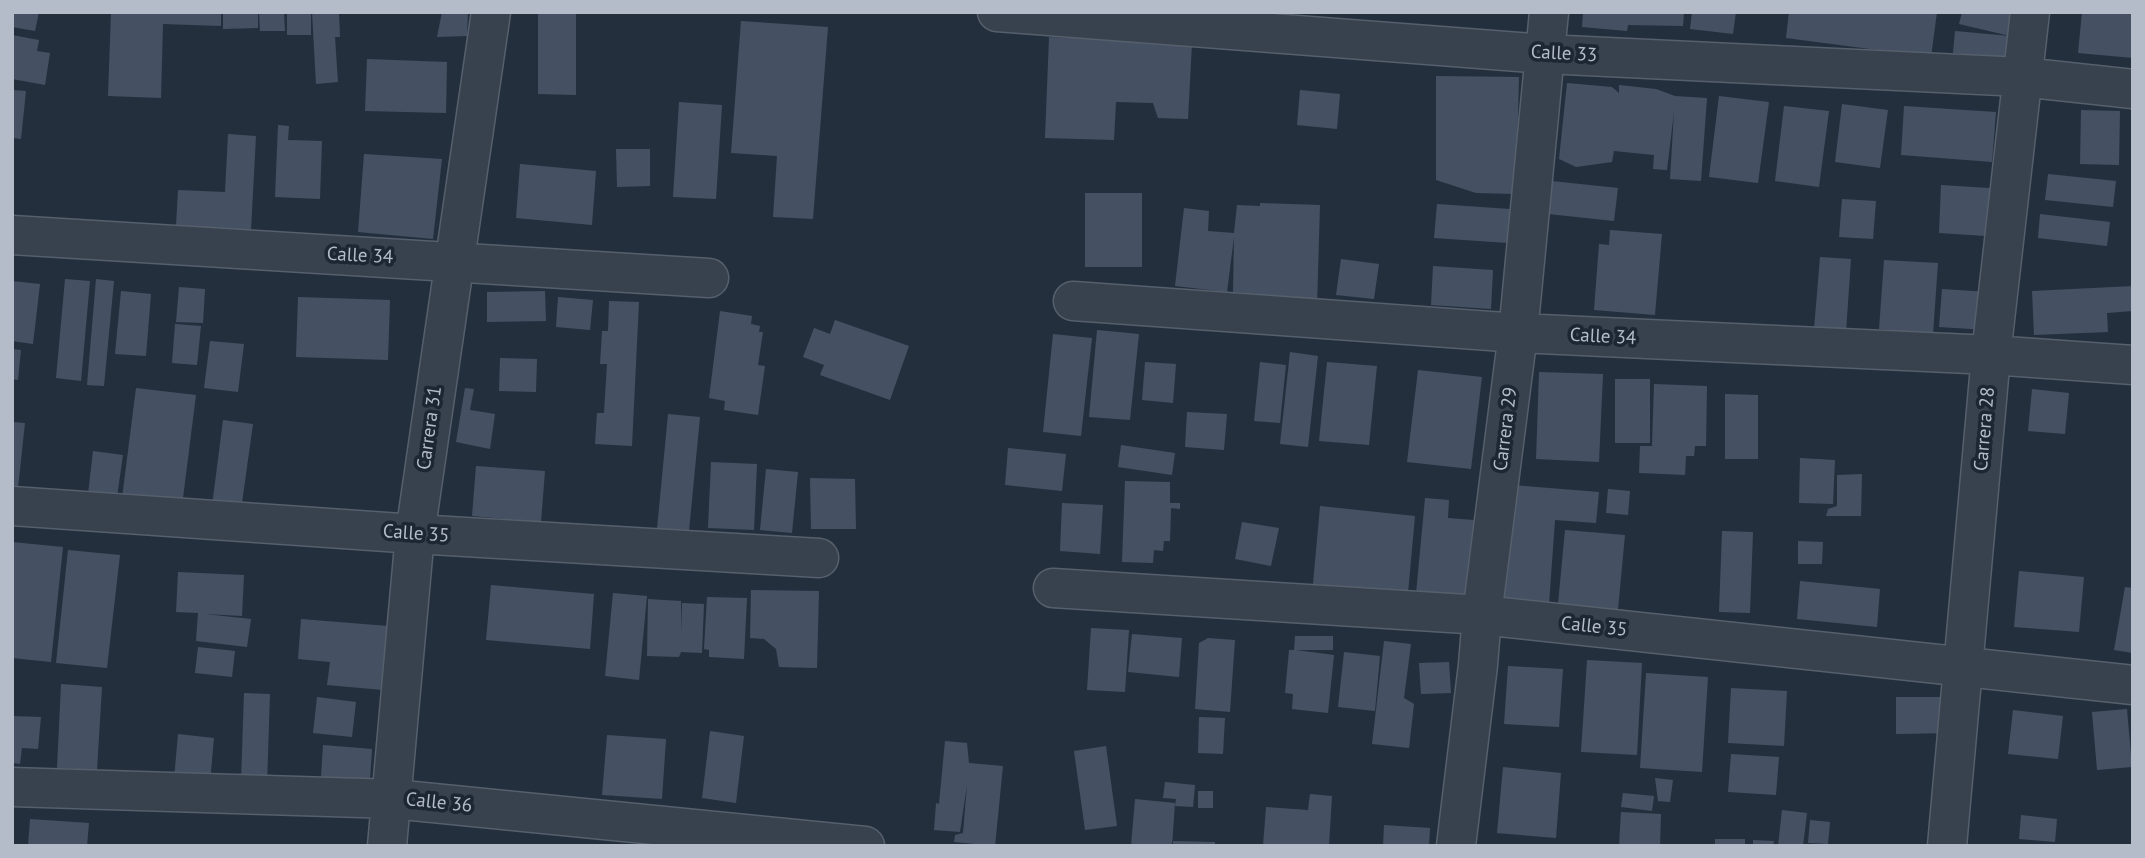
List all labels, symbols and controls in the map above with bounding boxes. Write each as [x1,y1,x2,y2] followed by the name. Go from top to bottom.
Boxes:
[1530,41,1598,67] street label: Calle 33
[326,243,394,269] street label: Calle 34
[1569,324,1637,350] street label: Calle 34
[413,385,447,471] street label: Carrera 31
[1490,386,1522,472] street label: Carrera 29
[1970,386,2000,472] street label: Carrera 28
[382,520,450,548] street label: Calle 35
[1560,612,1628,642] street label: Calle 35
[405,788,473,818] street label: Calle 36

